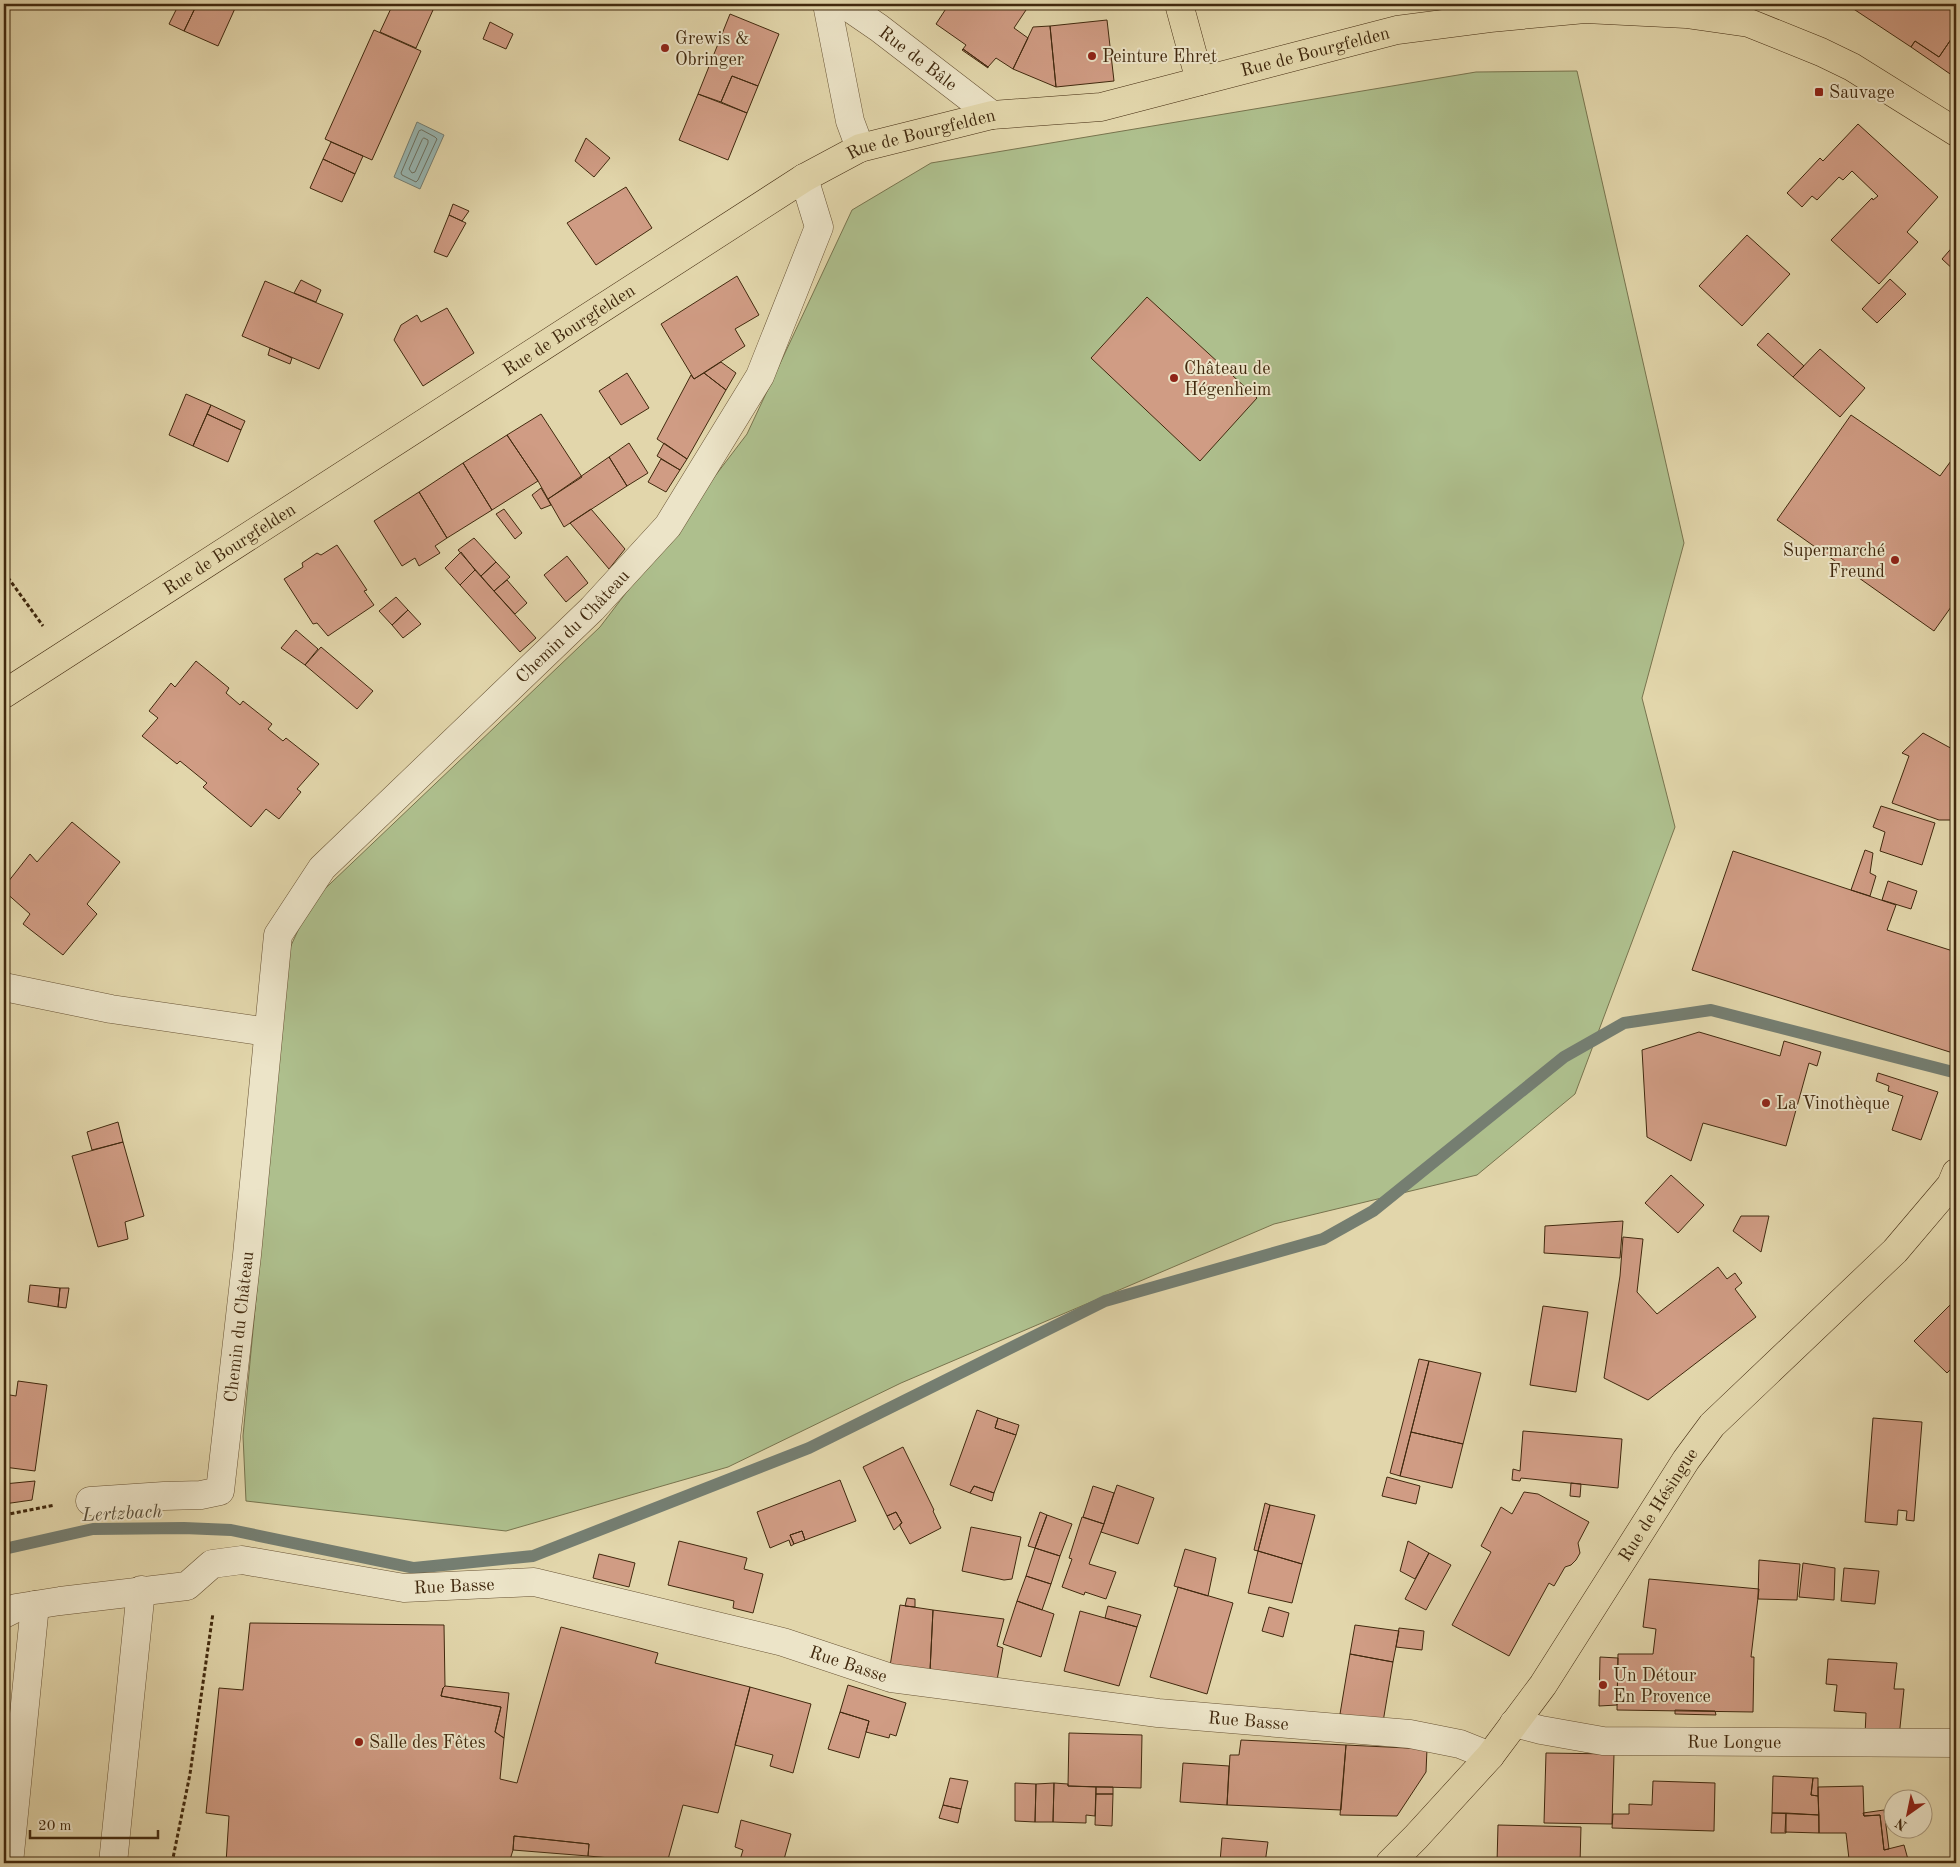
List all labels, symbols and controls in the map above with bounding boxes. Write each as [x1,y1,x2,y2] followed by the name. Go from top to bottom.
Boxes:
[875,24,960,95] street label: Rue de Bâle
[1239,24,1392,80] street label: Rue de Bourgfelden
[675,30,749,69] place label: Grewis & Obringer
[659,42,671,54] marker: Grewis & Obringer
[1102,48,1217,66] place label: Peinture Ehret
[1086,50,1098,62] marker: Peinture Ehret
[1829,84,1895,102] place label: Sauvage
[1813,86,1825,98] marker: Sauvage
[844,106,998,163] street label: Rue de Bourgfelden
[500,281,639,380] street label: Rue de Bourgfelden
[1184,360,1271,399] place label: Château de Hégenheim
[1168,372,1180,384] marker: Château de Hégenheim
[161,500,299,599] street label: Rue de Bourgfelden
[1783,542,1885,581] place label: Supermarché Freund
[1889,554,1901,566] marker: Supermarché Freund
[513,566,633,687] street label: Chemin du Château
[1776,1095,1890,1113] place label: La Vinothèque
[1760,1097,1772,1109] marker: La Vinothèque
[222,1250,257,1403] street label: Chemin du Château
[1616,1445,1702,1565] street label: Rue de Hésingue
[80,1503,163,1526] water label: Lertzbach
[413,1576,495,1598] street label: Rue Basse
[807,1643,889,1686] street label: Rue Basse
[1613,1667,1711,1706] place label: Un Détour En Provence
[1597,1679,1609,1691] marker: Un Détour En Provence
[1207,1709,1290,1734] street label: Rue Basse
[1687,1733,1781,1752] street label: Rue Longue
[369,1734,486,1752] place label: Salle des Fêtes
[353,1736,365,1748] marker: Salle des Fêtes
[1882,1790,1932,1840] north arrow
[30,1807,158,1839] scale bar
[1893,1815,1910,1833] text: N
[38,1819,72,1834] text: 20 m

